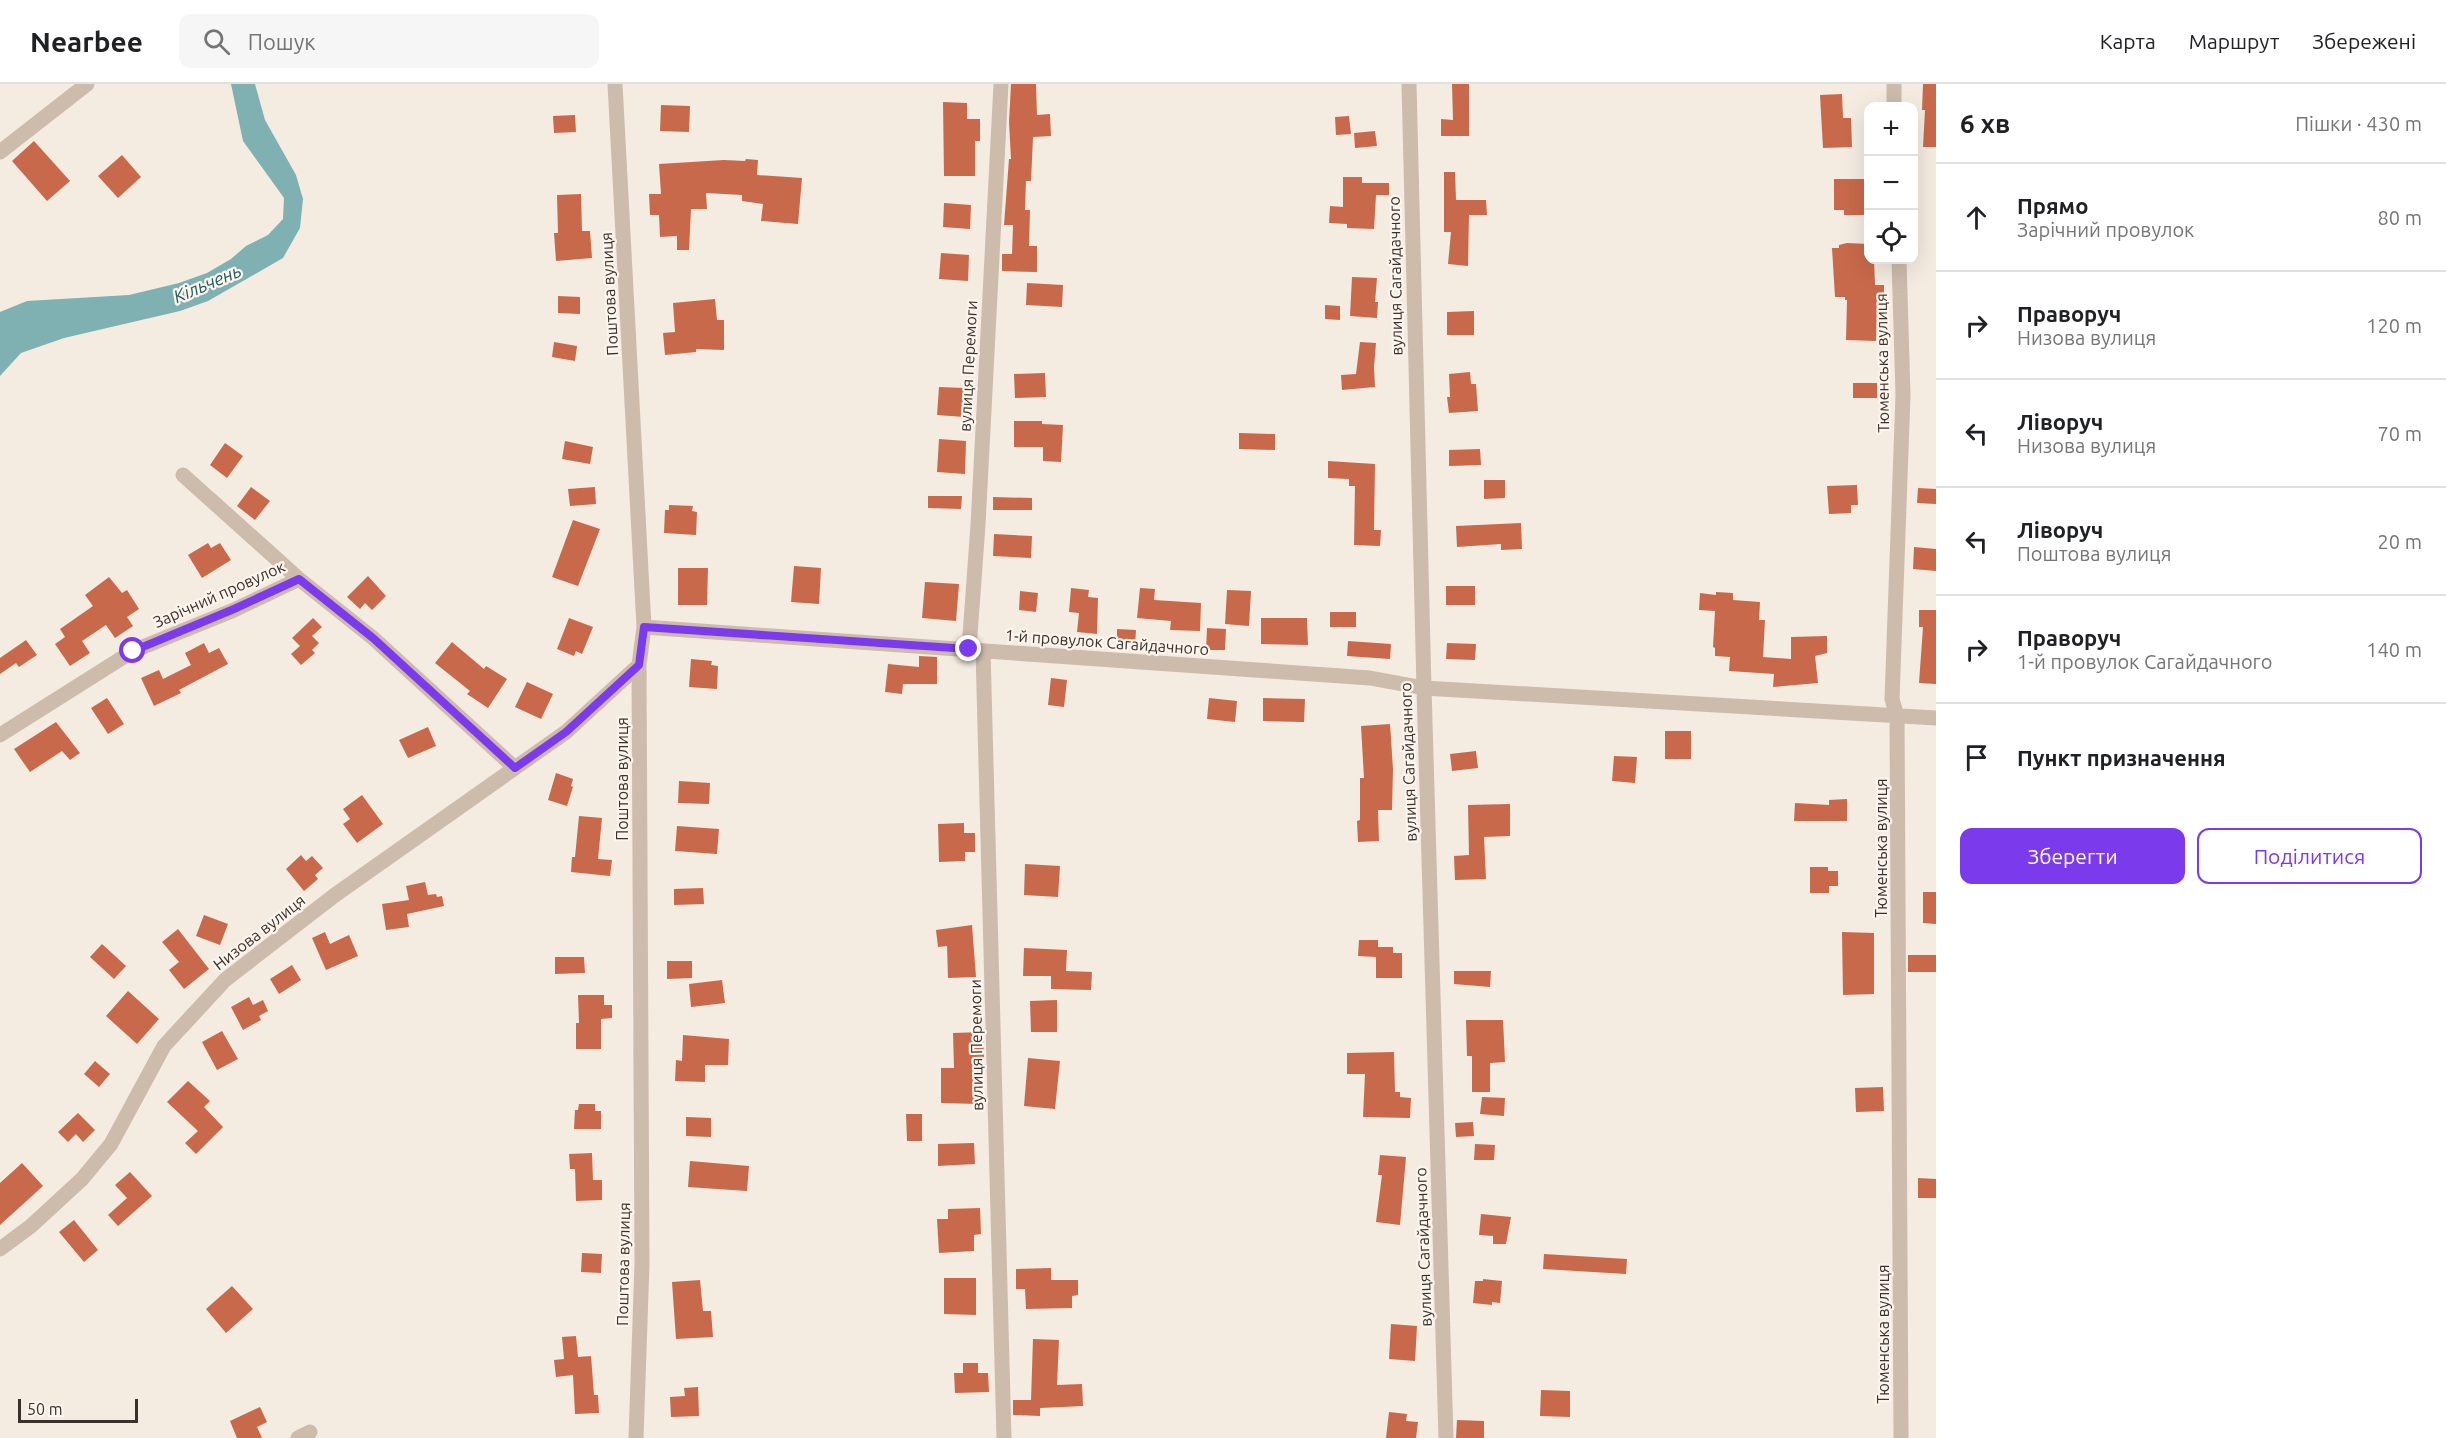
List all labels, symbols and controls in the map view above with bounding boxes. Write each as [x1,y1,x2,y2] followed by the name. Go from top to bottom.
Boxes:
[179,14,599,68] search box
[200,25,233,58] icon: search
[30,26,143,57] text: Nearbee
[248,29,316,54] text: Пошук
[2100,29,2156,53] text: Карта
[2189,29,2279,53] text: Маршрут
[2312,29,2416,53] text: Збережені
[1864,102,1918,264] map controls
[1864,102,1918,156] button: +
[1960,109,2010,138] text: 6 хв
[2295,112,2422,135] text: Пішки · 430 m
[1864,156,1918,210] button: −
[2017,193,2088,218] text: Прямо
[1385,196,1405,356] street label: вулиця Сагайдачного
[1960,201,1993,234] icon: ahead
[2378,206,2422,229] text: 80 m
[1864,210,1918,264] button: locate
[2017,218,2194,241] text: Зарічний провулок
[597,232,621,356] street label: Поштова вулиця
[170,260,244,306] water label: Кільчень
[1872,293,1892,433] street label: Тюменська вулиця
[956,300,980,432] street label: вулиця Перемоги
[2017,301,2121,326] text: Праворуч
[1960,309,1993,342] icon: right
[2366,314,2422,337] text: 120 m
[2017,326,2156,349] text: Низова вулиця
[2017,409,2103,434] text: Ліворуч
[1960,417,1993,450] icon: left
[2378,422,2422,445] text: 70 m
[2017,434,2156,457] text: Низова вулиця
[2017,517,2103,542] text: Ліворуч
[1960,525,1993,558] icon: left
[2378,530,2422,553] text: 20 m
[2017,542,2171,565] text: Поштова вулиця
[151,557,287,631] street label: Зарічний провулок
[2017,625,2121,650] text: Праворуч
[1004,626,1210,658] street label: 1-й провулок Сагайдачного
[1960,633,1993,666] icon: right
[955,635,981,661] route end
[119,637,145,663] route start
[2366,638,2422,661] text: 140 m
[2017,650,2272,673] text: 1-й провулок Сагайдачного
[1396,682,1420,842] street label: вулиця Сагайдачного
[613,717,631,841] street label: Поштова вулиця
[1960,741,1993,774] icon: arrive
[2017,745,2226,770] text: Пункт призначення
[1872,778,1890,918] street label: Тюменська вулиця
[1960,828,2185,884] button: Зберегти
[2197,828,2422,884] button: Поділитися
[210,891,308,973] street label: Низова вулиця
[966,979,986,1111] street label: вулиця Перемоги
[1411,1167,1435,1327] street label: вулиця Сагайдачного
[613,1202,633,1326] street label: Поштова вулиця
[1874,1264,1892,1404] street label: Тюменська вулиця
[18,1396,138,1424] scale bar
[27,1400,63,1418] text: 50 m

